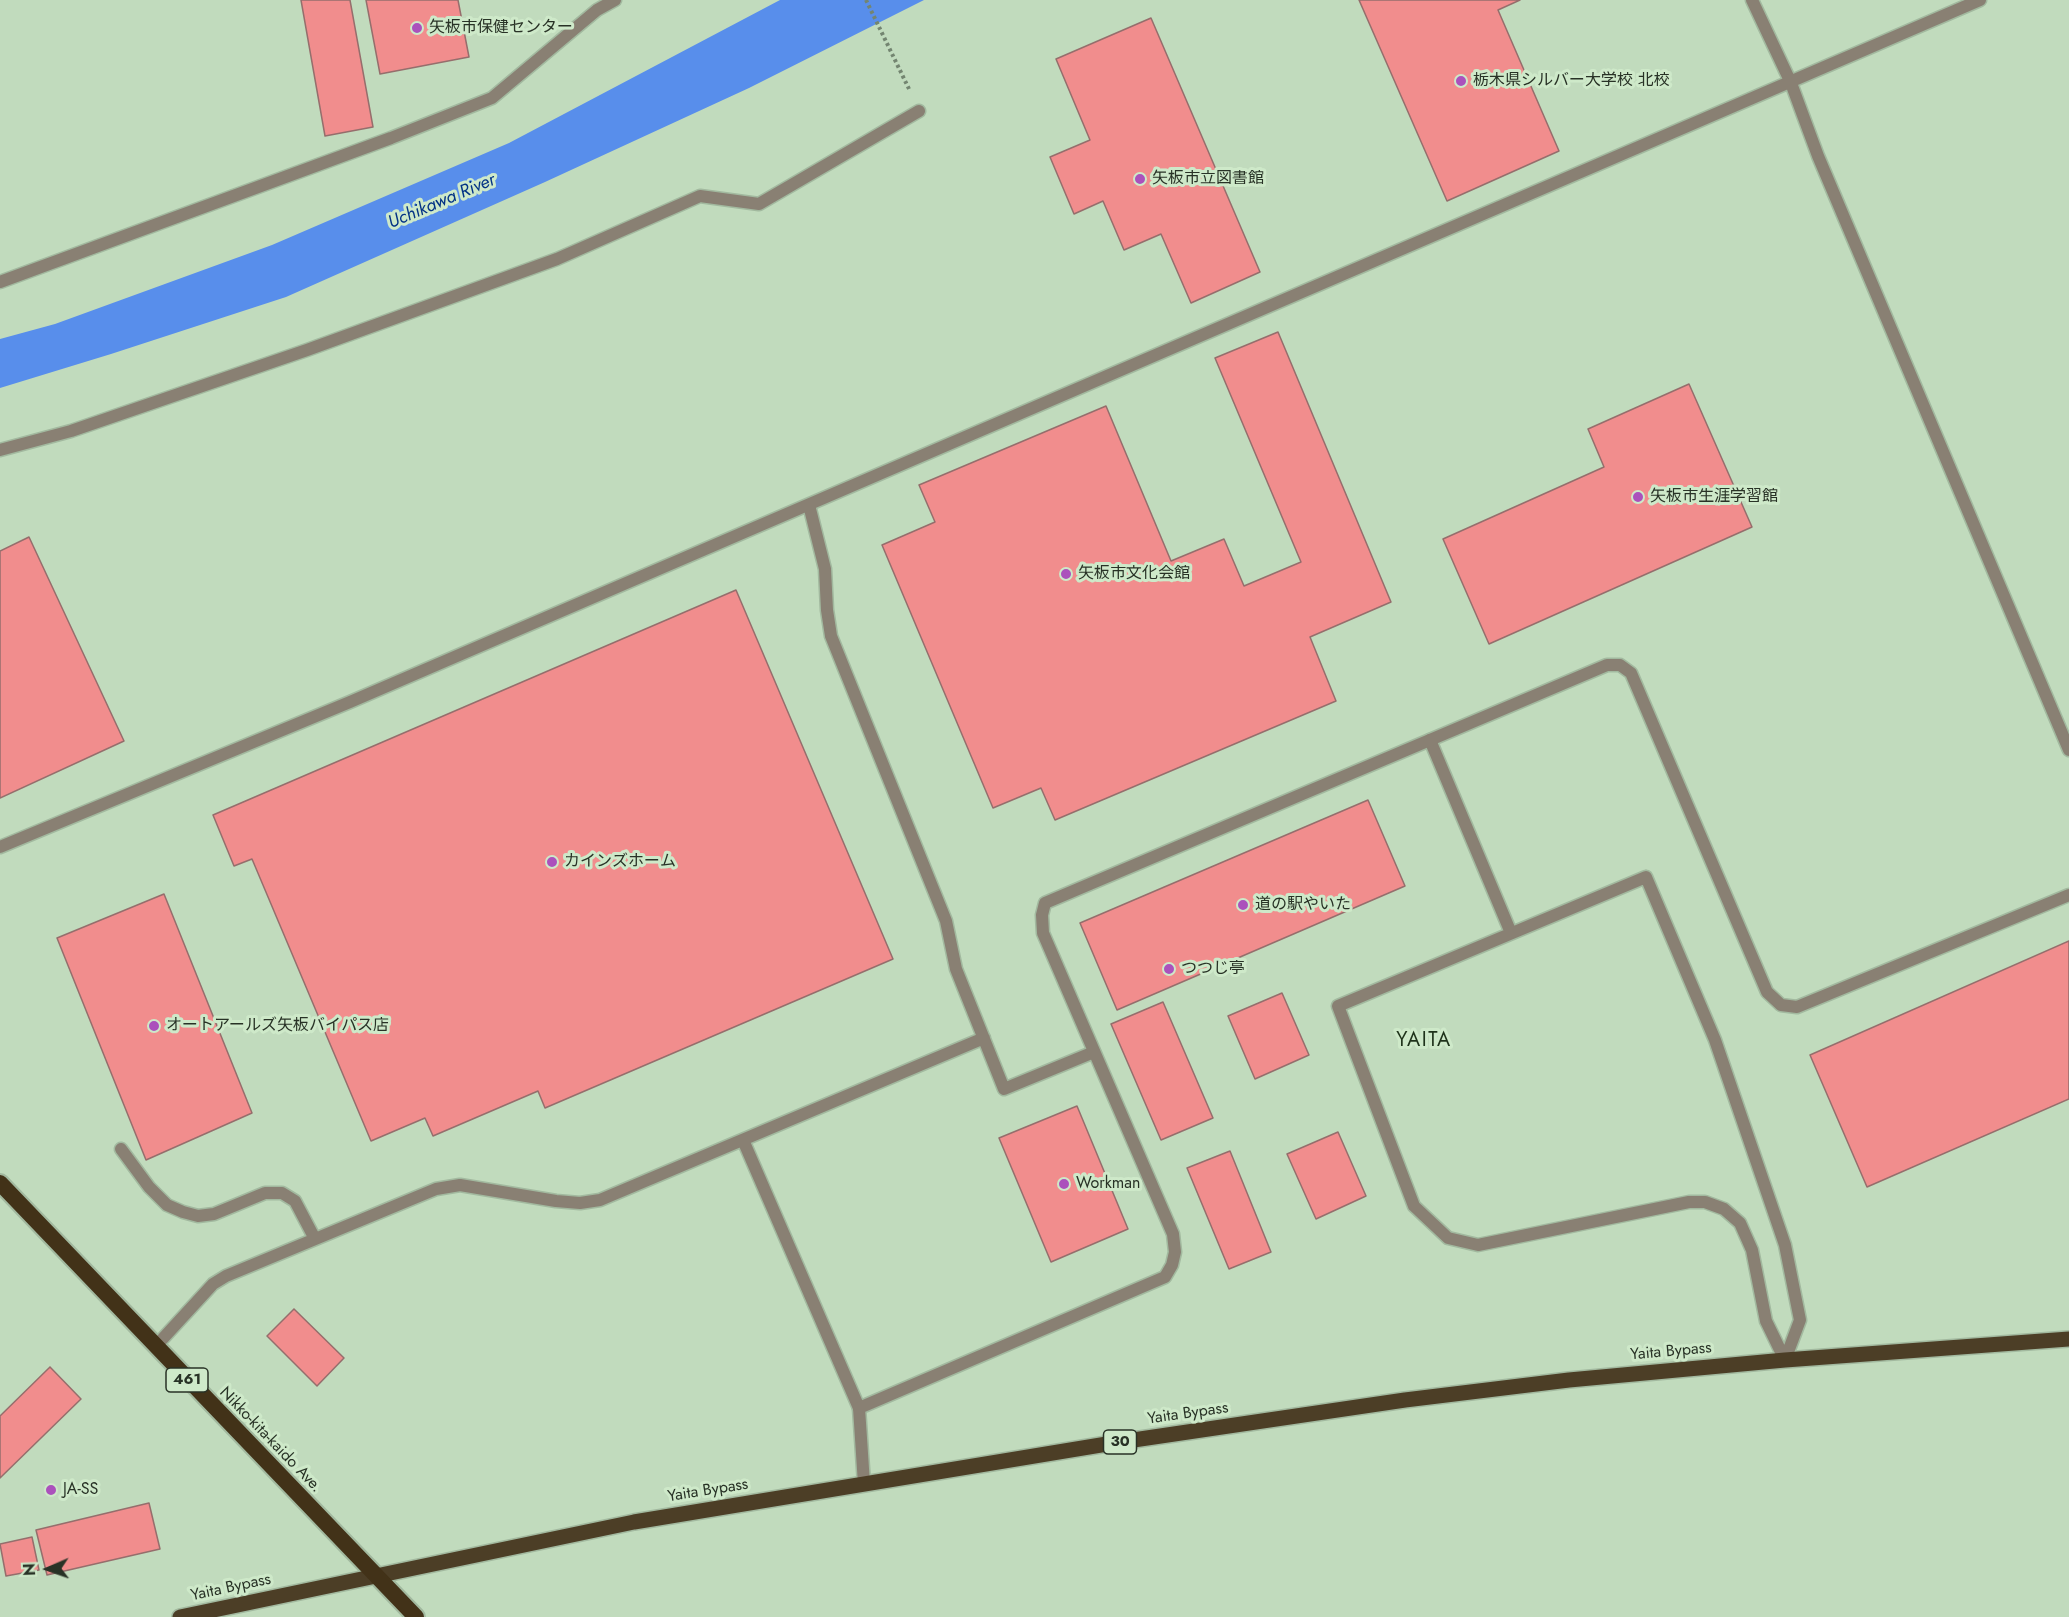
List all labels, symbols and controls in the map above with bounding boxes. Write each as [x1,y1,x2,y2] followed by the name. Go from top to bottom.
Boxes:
[429,18,573,38] place label: 矢板市保健センター
[410,21,424,35] marker: 矢板市保健センター
[1473,71,1670,91] place label: 栃木県シルバー大学校 北校
[1454,74,1468,88] marker: 栃木県シルバー大学校 北校
[1152,169,1264,189] place label: 矢板市立図書館
[385,170,499,234] water label: Uchikawa River
[1133,172,1147,186] marker: 矢板市立図書館
[1650,487,1778,507] place label: 矢板市生涯学習館
[1631,490,1645,504] marker: 矢板市生涯学習館
[1078,564,1190,584] place label: 矢板市文化会館
[1059,567,1073,581] marker: 矢板市文化会館
[564,852,676,872] place label: カインズホーム
[545,855,559,869] marker: カインズホーム
[1255,895,1351,915] place label: 道の駅やいた
[1236,898,1250,912] marker: 道の駅やいた
[1181,959,1245,979] place label: つつじ亭
[1162,962,1176,976] marker: つつじ亭
[166,1016,389,1036] place label: オートアールズ矢板バイパス店
[147,1019,161,1033] marker: オートアールズ矢板バイパス店
[1396,1029,1452,1053] district label: YAITA
[1076,1174,1140,1194] place label: Workman
[1057,1177,1071,1191] marker: Workman
[1630,1339,1712,1365] street label: Yaita Bypass
[166,1368,208,1392] road number: 461
[215,1383,325,1497] street label: Nikko-kita-kaido Ave.
[1146,1399,1230,1429] street label: Yaita Bypass
[1104,1430,1136,1454] road number: 30
[666,1475,750,1507] street label: Yaita Bypass
[63,1480,98,1500] place label: JA-SS
[44,1483,58,1497] marker: JA-SS
[18,1539,78,1599] north arrow
[18,1563,41,1576] text: N
[189,1570,273,1606] street label: Yaita Bypass

